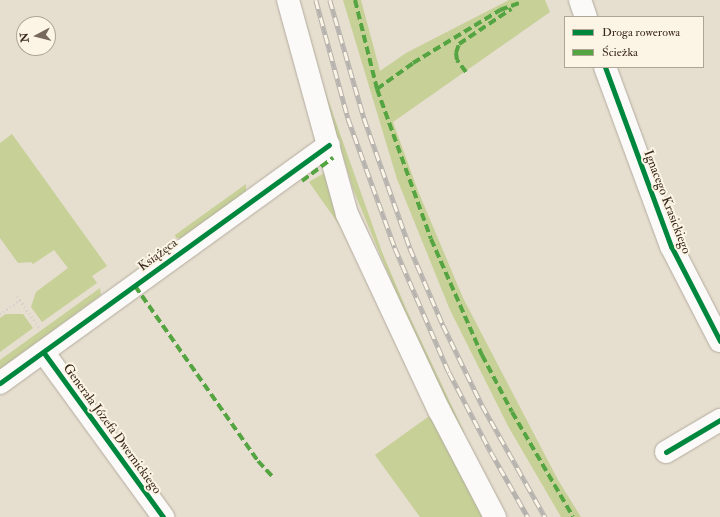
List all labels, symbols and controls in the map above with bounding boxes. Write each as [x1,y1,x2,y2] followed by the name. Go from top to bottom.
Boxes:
[16,16,56,56] north arrow
[564,16,704,68] legend
[602,25,680,40] text: Droga rowerowa
[18,32,32,43] text: N
[602,45,638,60] text: Ścieżka
[640,148,694,256] street label: Ignacego Krasickiego
[135,235,181,275] street label: Książęca
[59,361,165,497] street label: Generała Józefa Dwernickiego

